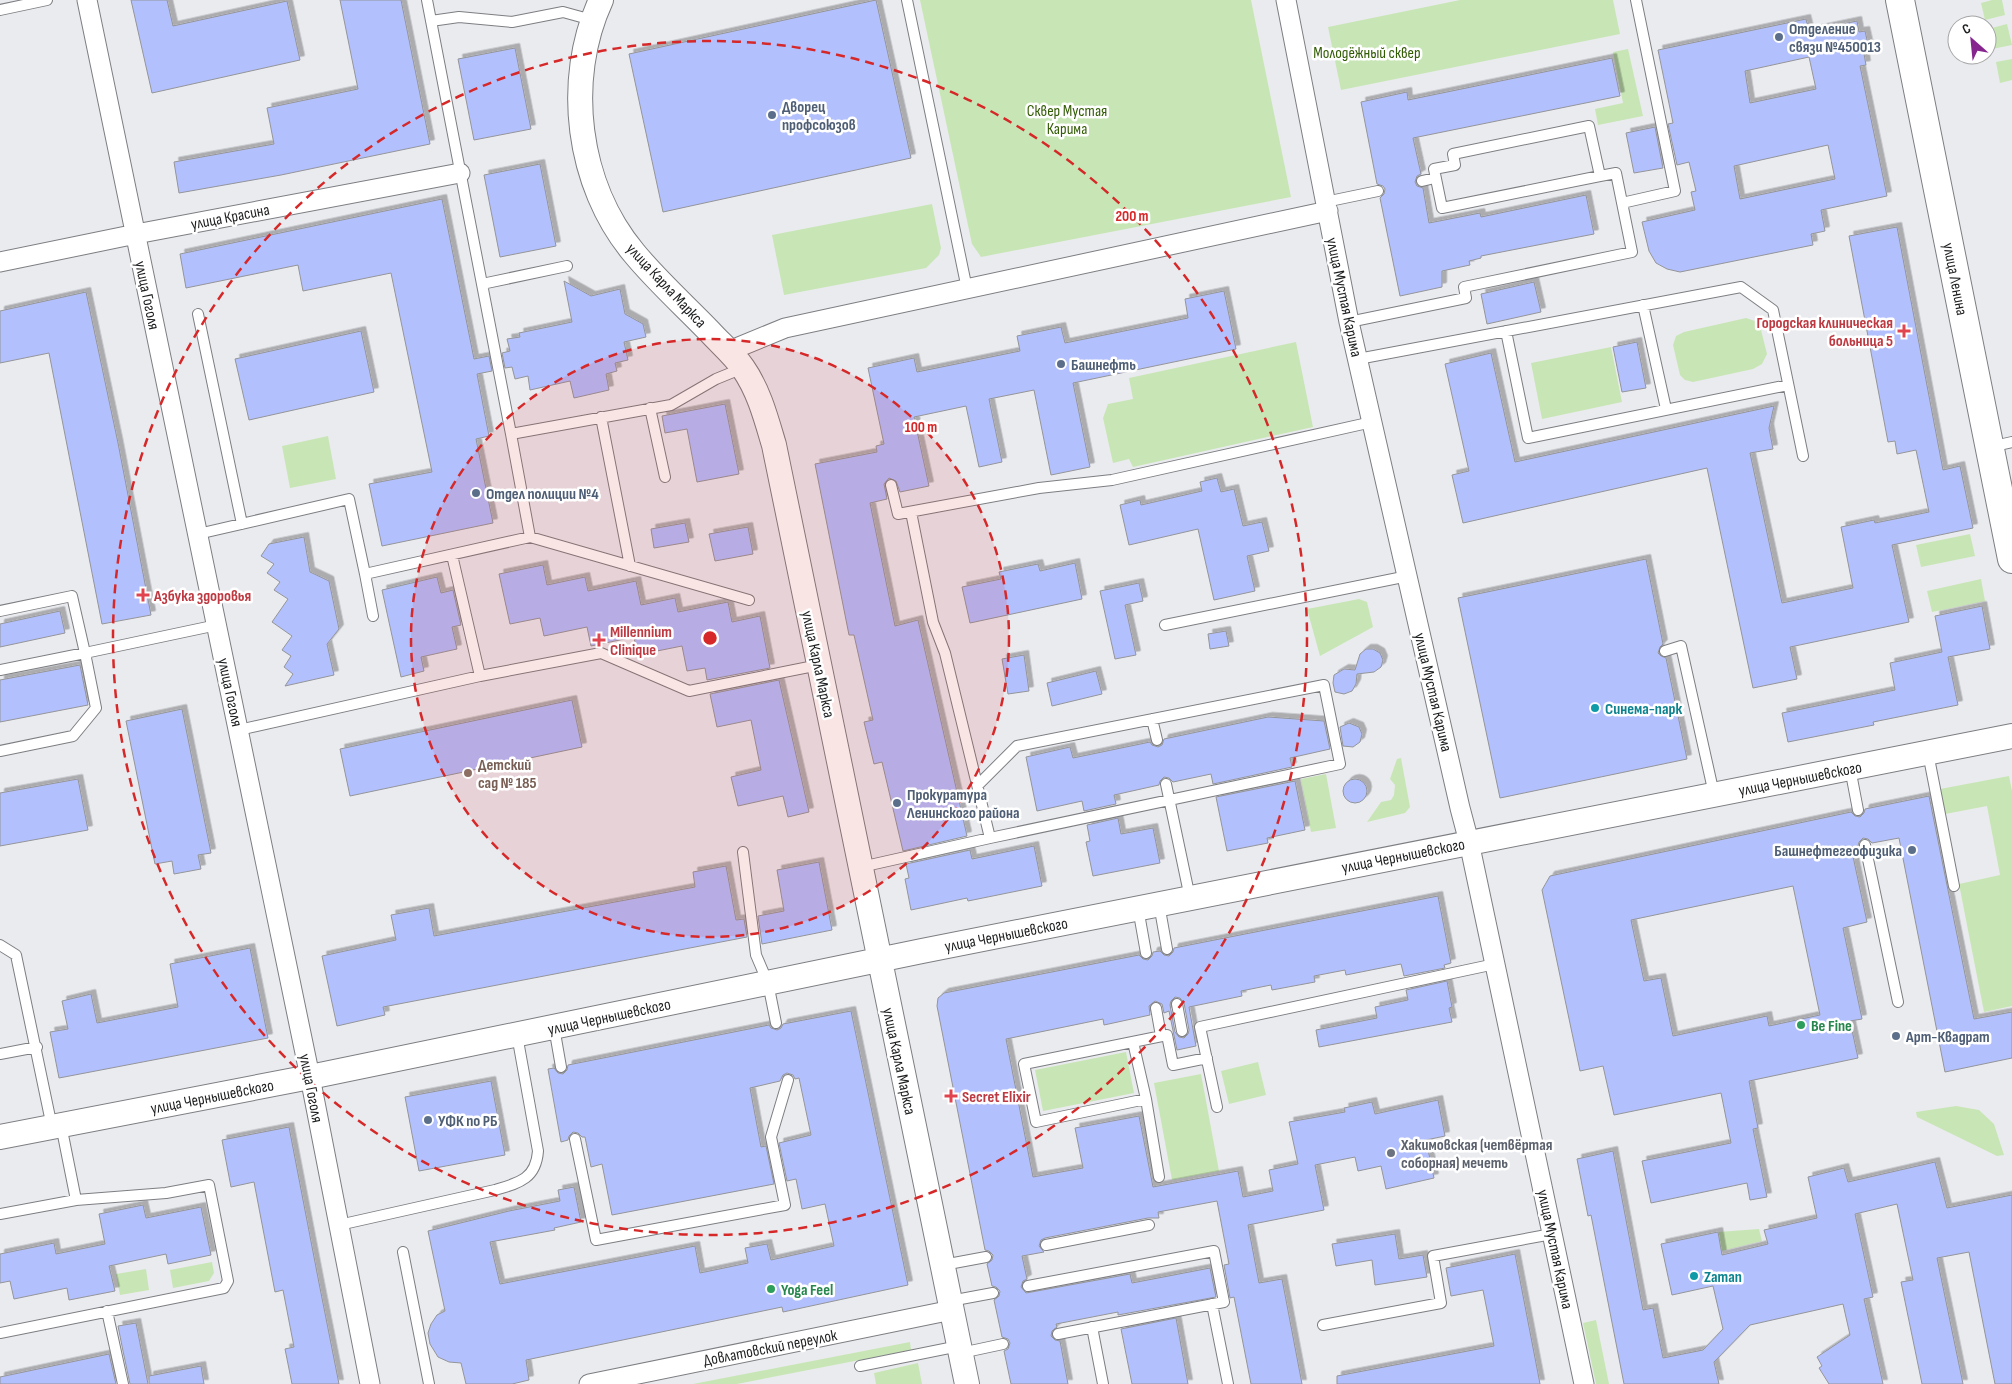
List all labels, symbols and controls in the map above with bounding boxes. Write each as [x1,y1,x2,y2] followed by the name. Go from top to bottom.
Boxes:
[1947,15,1997,65] north arrow
[1789,20,1881,57] place label: Отделение связи №450013
[1959,20,1973,38] text: С
[1773,31,1785,43] marker: Отделение связи №450013
[1313,44,1421,63] park label: Молодёжный сквер
[782,98,856,135] place label: Дворец профсоюзов
[1027,102,1107,139] park label: Сквер Мустая Карима
[766,109,778,121] marker: Дворец профсоюзов
[189,201,271,234] street label: улица Красина
[1115,207,1149,226] text: 200 m
[1322,236,1365,359] street label: улица Мустая Карима
[622,240,710,332] street label: улица Карла Маркса
[1938,241,1971,317] street label: улица Ленина
[130,259,163,331] street label: улица Гоголя
[1757,314,1893,351] place label: Городская клиническая больница 5
[1897,324,1911,338] marker: Городская клиническая больница 5
[1071,356,1136,375] place label: Башнефть
[1055,358,1067,370] marker: Башнефть
[905,418,937,437] text: 100 m
[486,485,599,504] place label: Отдел полиции №4
[470,487,482,499] marker: Отдел полиции №4
[153,587,251,606] place label: Азбука здоровья
[136,588,150,602] marker: Азбука здоровья
[797,609,838,720] street label: улица Карла Маркса
[610,623,672,660] place label: Millennium Clinique
[701,629,719,647] centre of rings
[1410,631,1455,754] street label: улица Мустая Карима
[592,633,606,647] marker: Millennium Clinique
[213,656,246,728] street label: улица Гоголя
[1605,700,1682,719] place label: Синема-парк
[1589,702,1601,714] marker: Синема-парк
[478,756,537,793] place label: Детский сад № 185
[1737,758,1863,801] street label: улица Чернышевского
[462,767,474,779] marker: Детский сад № 185
[906,786,1019,823] place label: Прокуратура Ленинского района
[891,797,903,809] marker: Прокуратура Ленинского района
[1340,835,1466,878] street label: улица Чернышевского
[1774,842,1902,861] place label: Башнефтегеофизика
[1906,844,1918,856] marker: Башнефтегеофизика
[943,914,1069,957] street label: улица Чернышевского
[546,995,672,1040] street label: улица Чернышевского
[878,1006,919,1117] street label: улица Карла Маркса
[1811,1017,1852,1036] place label: Be Fine
[1795,1019,1807,1031] marker: Be Fine
[1905,1028,1990,1047] place label: Арт-Квадрат
[1890,1030,1902,1042] marker: Арт-Квадрат
[295,1052,326,1124] street label: улица Гоголя
[149,1076,275,1119] street label: улица Чернышевского
[962,1088,1031,1107] place label: Secret Elixir
[944,1089,958,1103] marker: Secret Elixir
[438,1112,498,1131] place label: УФК по РБ
[422,1114,434,1126] marker: УФК по РБ
[1400,1136,1552,1173] place label: Хакимовская (четвёртая соборная) мечеть
[1385,1147,1397,1159] marker: Хакимовская (четвёртая соборная) мечеть
[1533,1188,1576,1311] street label: улица Мустая Карима
[1704,1268,1742,1287] place label: Zaman
[1688,1270,1700,1282] marker: Zaman
[781,1281,833,1300] place label: Yoga Feel
[765,1283,777,1295] marker: Yoga Feel
[702,1326,840,1371] street label: Довлатовский переулок

